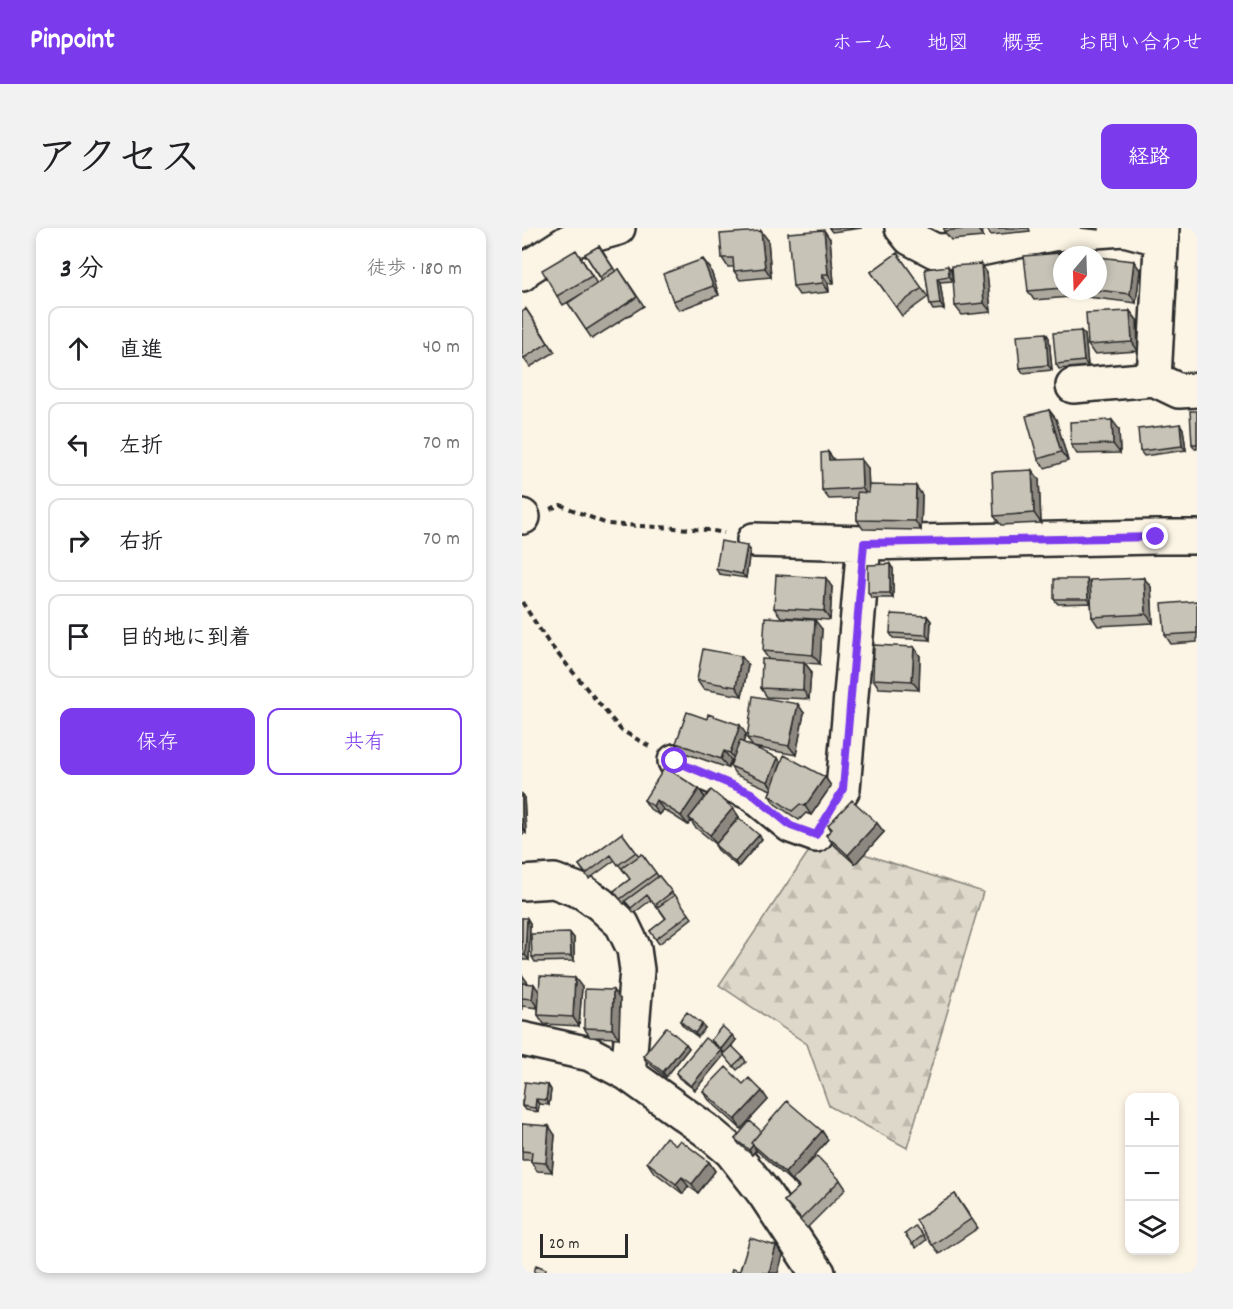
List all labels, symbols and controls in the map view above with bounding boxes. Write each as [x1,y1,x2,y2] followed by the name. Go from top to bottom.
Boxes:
[30,22,115,62] text: Pinpoint
[832,30,894,60] text: ホーム
[927,30,969,60] text: 地図
[1002,30,1044,60] text: 概要
[1077,30,1203,60] text: お問い合わせ
[1101,124,1197,189] button: 経路
[36,132,201,192] text: アクセス
[1053,246,1107,300] north arrow
[60,252,104,289] text: 3 分
[367,256,462,284] text: 徒歩 · 180 m
[62,332,95,365] icon: ahead
[422,334,460,362] text: 40 m
[119,336,163,367] text: 直進
[62,428,95,461] icon: left
[423,430,460,458] text: 70 m
[119,432,163,463] text: 左折
[1142,523,1168,549] route end
[62,524,95,557] icon: right
[423,526,460,554] text: 70 m
[119,528,163,559] text: 右折
[62,620,95,653] icon: arrive
[119,624,251,655] text: 目的地に到着
[60,708,255,775] button: 保存
[267,708,462,775] button: 共有
[661,747,687,773] route start
[1125,1093,1179,1255] map controls
[1125,1093,1179,1147] button: +
[1125,1147,1179,1201] button: −
[1125,1201,1179,1255] button: layers
[540,1231,628,1258] scale bar
[549,1233,579,1256] text: 20 m

